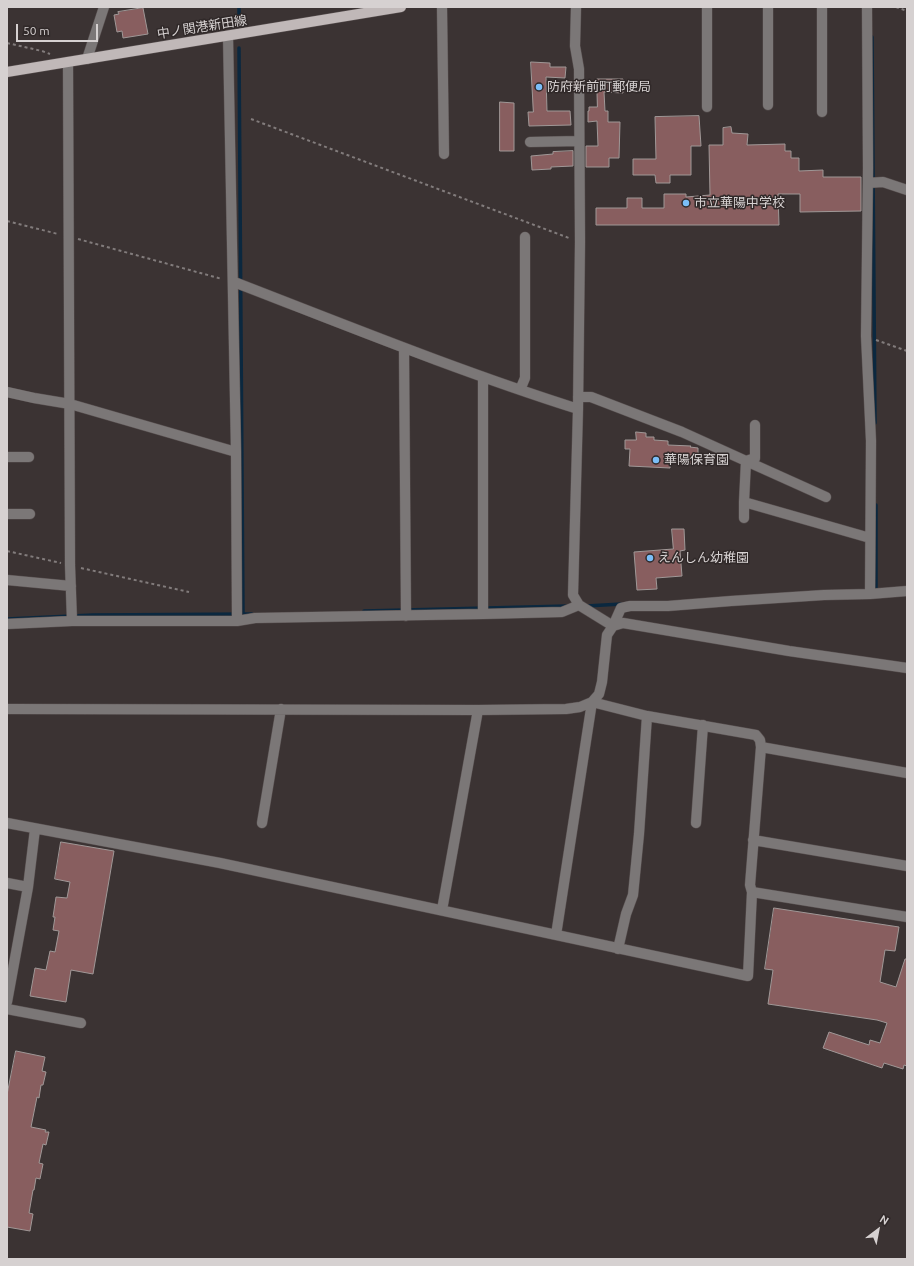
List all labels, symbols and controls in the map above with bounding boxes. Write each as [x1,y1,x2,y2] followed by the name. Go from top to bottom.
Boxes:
[156,12,248,42] street label: 中ノ関港新田線
[18,16,100,42] scale bar
[23,24,50,37] text: 50 m
[547,79,651,95] place label: 防府新前町郵便局
[534,82,544,92] marker: 防府新前町郵便局
[694,195,785,211] place label: 市立華陽中学校
[681,198,691,208] marker: 市立華陽中学校
[664,452,729,468] place label: 華陽保育園
[651,455,661,465] marker: 華陽保育園
[658,550,749,566] place label: えんしん幼稚園
[645,553,655,563] marker: えんしん幼稚園
[858,1210,898,1250] north arrow
[878,1213,891,1227] text: N

